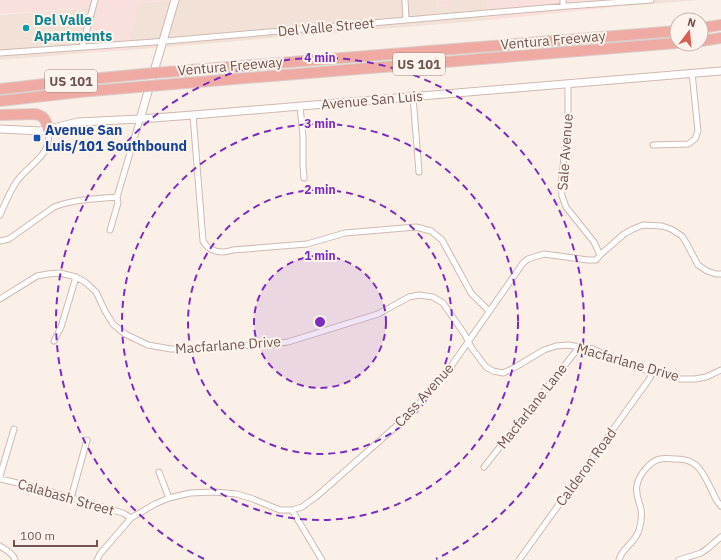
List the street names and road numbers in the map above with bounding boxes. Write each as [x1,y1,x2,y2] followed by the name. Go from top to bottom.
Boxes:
[277,14,375,40] street label: Del Valle Street
[500,26,606,54] street label: Ventura Freeway
[177,52,283,80] street label: Ventura Freeway
[393,53,445,75] road number: US 101
[45,70,97,92] road number: US 101
[320,87,424,113] street label: Avenue San Luis
[553,113,577,191] street label: Sale Avenue
[175,332,282,358] street label: Macfarlane Drive
[575,339,682,385] street label: Macfarlane Drive
[391,359,458,431] street label: Cass Avenue
[493,359,571,452] street label: Macfarlane Lane
[552,424,620,510] street label: Calderon Road
[16,475,116,519] street label: Calabash Street

